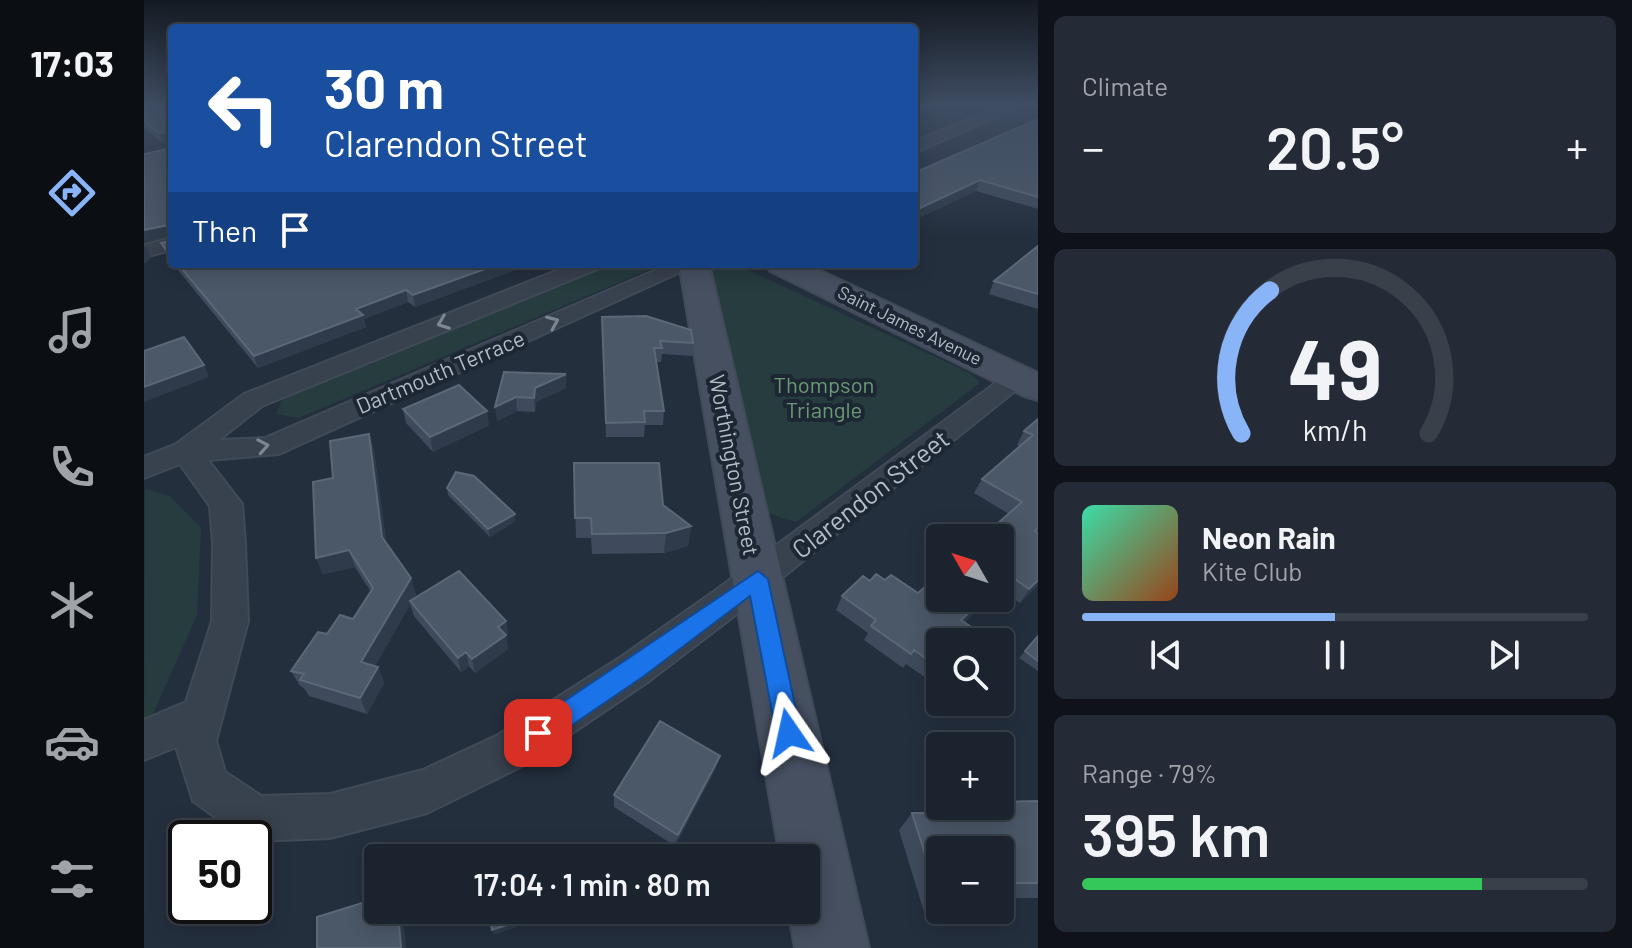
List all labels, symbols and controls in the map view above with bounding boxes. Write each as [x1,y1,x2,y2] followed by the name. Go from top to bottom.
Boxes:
[30,41,114,84] text: 17:03
[324,53,444,120] text: 30 m
[192,56,296,160] icon: left
[1082,70,1168,101] text: Climate
[1266,110,1404,182] text: 20.5°
[1082,120,1104,173] text: −
[1566,120,1588,173] text: +
[324,121,588,164] text: Clarendon Street
[44,165,100,221] icon: directions
[273,208,317,252] icon: arrive
[192,212,257,248] text: Then
[834,281,986,369] street label: Saint James Avenue
[44,302,100,358] icon: music
[437,313,451,330] one-way arrow
[545,315,559,331] one-way arrow
[1288,316,1382,416] text: 49
[352,324,528,418] street label: Dartmouth Terrace
[774,371,874,422] park label: Thompson Triangle
[705,372,765,558] street label: Worthington Street
[1303,412,1367,447] text: km/h
[785,422,955,564] street label: Clarendon Street
[257,438,270,455] one-way arrow
[44,439,100,495] icon: phone
[1202,519,1336,555] text: Neon Rain
[926,524,1014,612] north arrow
[926,524,1014,924] map controls
[1202,555,1303,586] text: Kite Club
[44,577,100,633] icon: climate
[926,628,1014,716] button: search
[1144,633,1188,677] icon: previous
[1313,633,1357,677] icon: pause
[1482,633,1526,677] icon: next
[747,691,831,775] position arrow
[504,699,572,767] pin
[516,711,560,755] icon: arrive
[44,714,100,770] icon: car
[926,732,1014,820] button: +
[1082,757,1217,788] text: Range · 79%
[1082,797,1270,869] text: 395 km
[168,820,272,924] speed limit sign: 50
[926,836,1014,924] button: −
[44,851,100,907] icon: filters
[473,866,711,902] text: 17:04 · 1 min · 80 m

